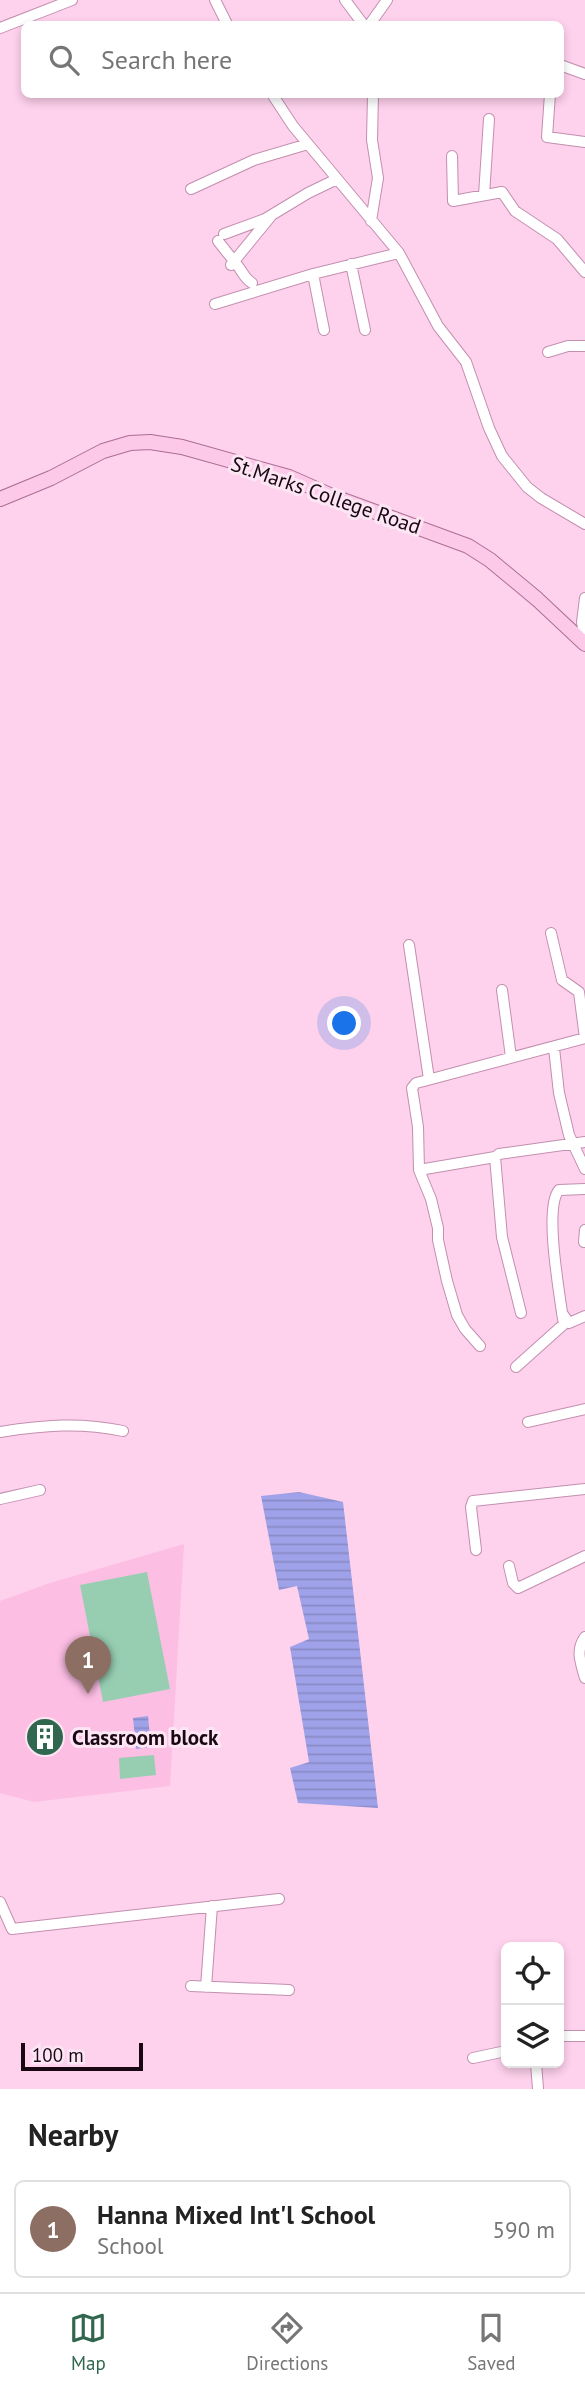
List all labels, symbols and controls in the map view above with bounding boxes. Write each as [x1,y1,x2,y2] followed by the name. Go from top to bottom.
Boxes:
[21,21,564,98] search box
[45,41,83,79] icon: search
[101,43,232,76] text: Search here
[228,450,424,540] street label: St.Marks College Road
[327,1006,361,1040] your location
[65,1636,111,1694] pin: 1
[24,1716,66,1758] building icon: Classroom block
[72,1724,219,1751] place label: Classroom block
[501,1942,564,2068] map controls
[501,1942,564,2005] button: locate
[501,2005,564,2068] button: layers
[21,2040,144,2072] scale bar
[32,2043,84,2067] text: 100 m
[28,2115,118,2154] text: Nearby
[97,2198,375,2231] text: Hanna Mixed Int'l School
[46,2215,60,2244] text: 1
[493,2215,555,2244] text: 590 m
[97,2231,164,2260] text: School
[69,2309,107,2375] tab: Map
[246,2309,328,2375] tab: Directions
[467,2309,516,2375] tab: Saved

